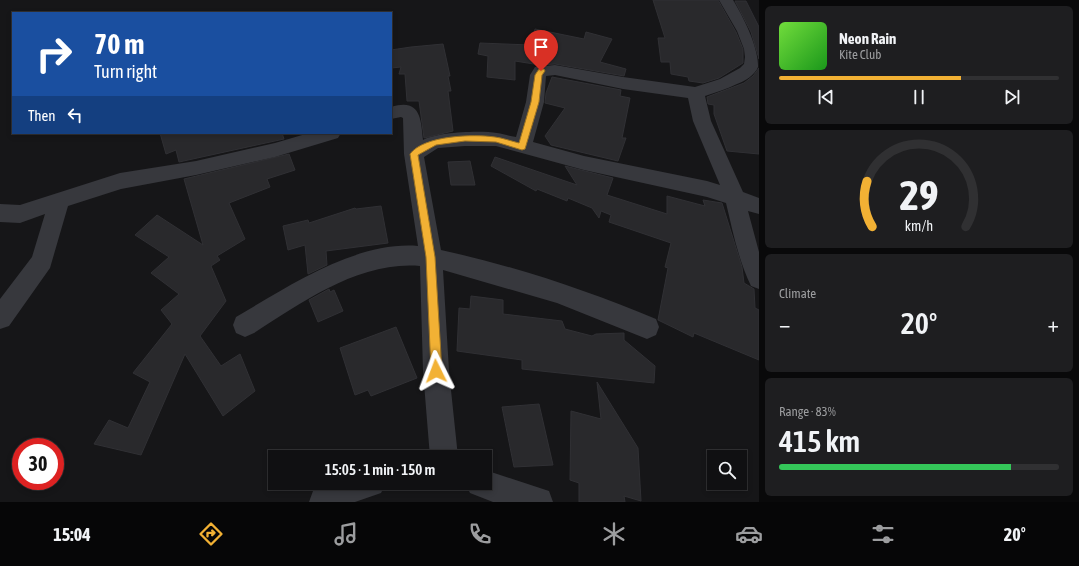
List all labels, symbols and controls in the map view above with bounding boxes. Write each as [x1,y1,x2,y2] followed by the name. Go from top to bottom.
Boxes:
[28,28,80,80] icon: right
[94,28,144,60] text: 70 m
[524,30,558,71] pin
[839,30,896,47] text: Neon Rain
[530,36,552,58] icon: arrive
[839,47,881,62] text: Kite Club
[94,61,157,82] text: Turn right
[815,86,837,108] icon: previous
[908,86,930,108] icon: pause
[1001,86,1023,108] icon: next
[64,104,86,126] icon: left
[28,107,56,124] text: Then
[899,171,939,219] text: 29
[905,218,933,234] text: km/h
[779,286,816,301] text: Climate
[901,306,937,340] text: 20°
[779,311,790,337] text: −
[1048,311,1059,337] text: +
[415,350,457,392] position arrow
[779,404,836,419] text: Range · 83%
[779,424,860,458] text: 415 km
[12,438,64,490] speed limit sign: 30
[707,450,747,490] map controls
[707,450,747,490] button: search
[325,461,435,478] text: 15:05 · 1 min · 150 m
[197,520,225,548] icon: directions
[332,520,360,548] icon: music
[466,520,494,548] icon: phone
[600,520,628,548] icon: climate
[735,520,763,548] icon: car
[869,520,897,548] icon: filters
[53,524,91,545] text: 15:04
[1004,524,1026,545] text: 20°

